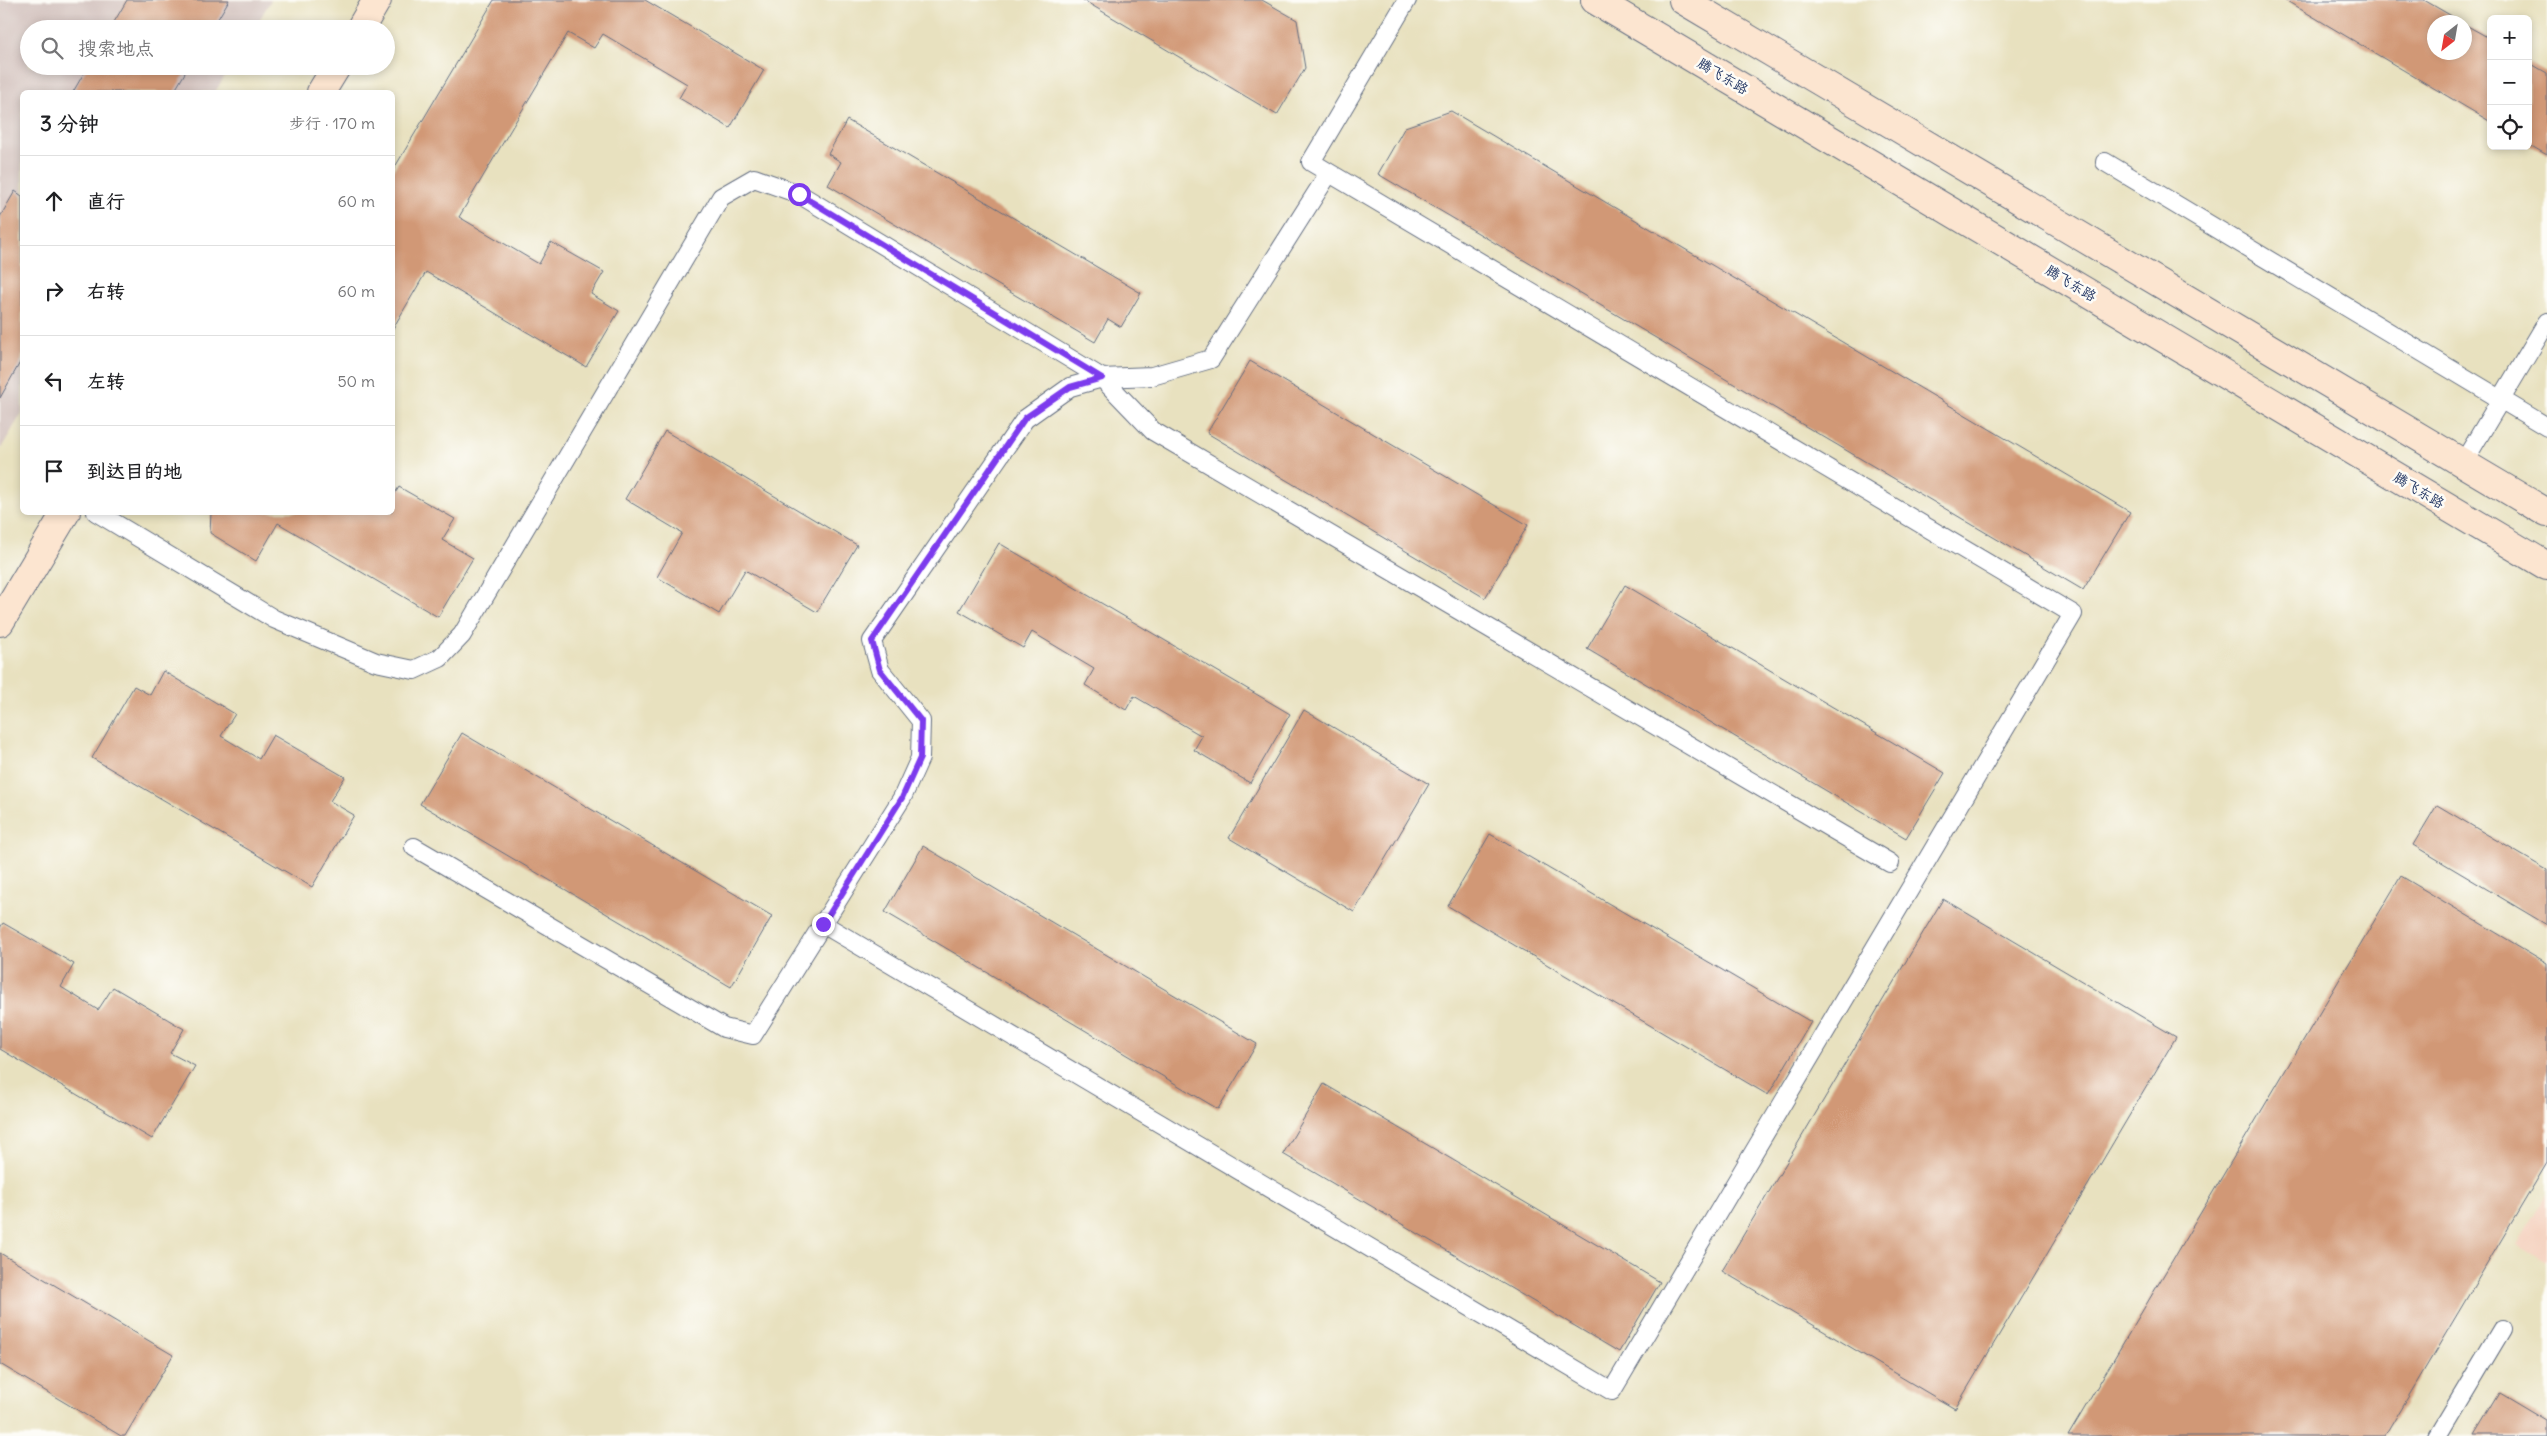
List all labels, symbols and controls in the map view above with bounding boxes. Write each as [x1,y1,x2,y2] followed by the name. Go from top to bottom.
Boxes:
[2427,15,2472,60] north arrow
[2487,15,2532,150] map controls
[2487,15,2532,60] button: +
[20,20,395,75] search box
[38,34,66,62] icon: search
[78,36,154,60] text: 搜索地点
[1694,54,1752,98] street label: 腾飞东路
[2487,60,2532,105] button: −
[2487,105,2532,150] button: locate
[40,110,99,137] text: 3 分钟
[289,113,375,133] text: 步行 · 170 m
[788,183,811,206] route start
[40,187,68,215] icon: ahead
[87,189,125,213] text: 直行
[337,191,375,211] text: 60 m
[2042,261,2100,305] street label: 腾飞东路
[40,277,68,305] icon: right
[87,279,125,303] text: 右转
[337,281,375,301] text: 60 m
[40,367,68,395] icon: left
[87,369,125,393] text: 左转
[337,371,375,391] text: 50 m
[40,457,68,485] icon: arrive
[87,459,182,483] text: 到达目的地
[2390,468,2448,512] street label: 腾飞东路
[812,913,835,936] route end

